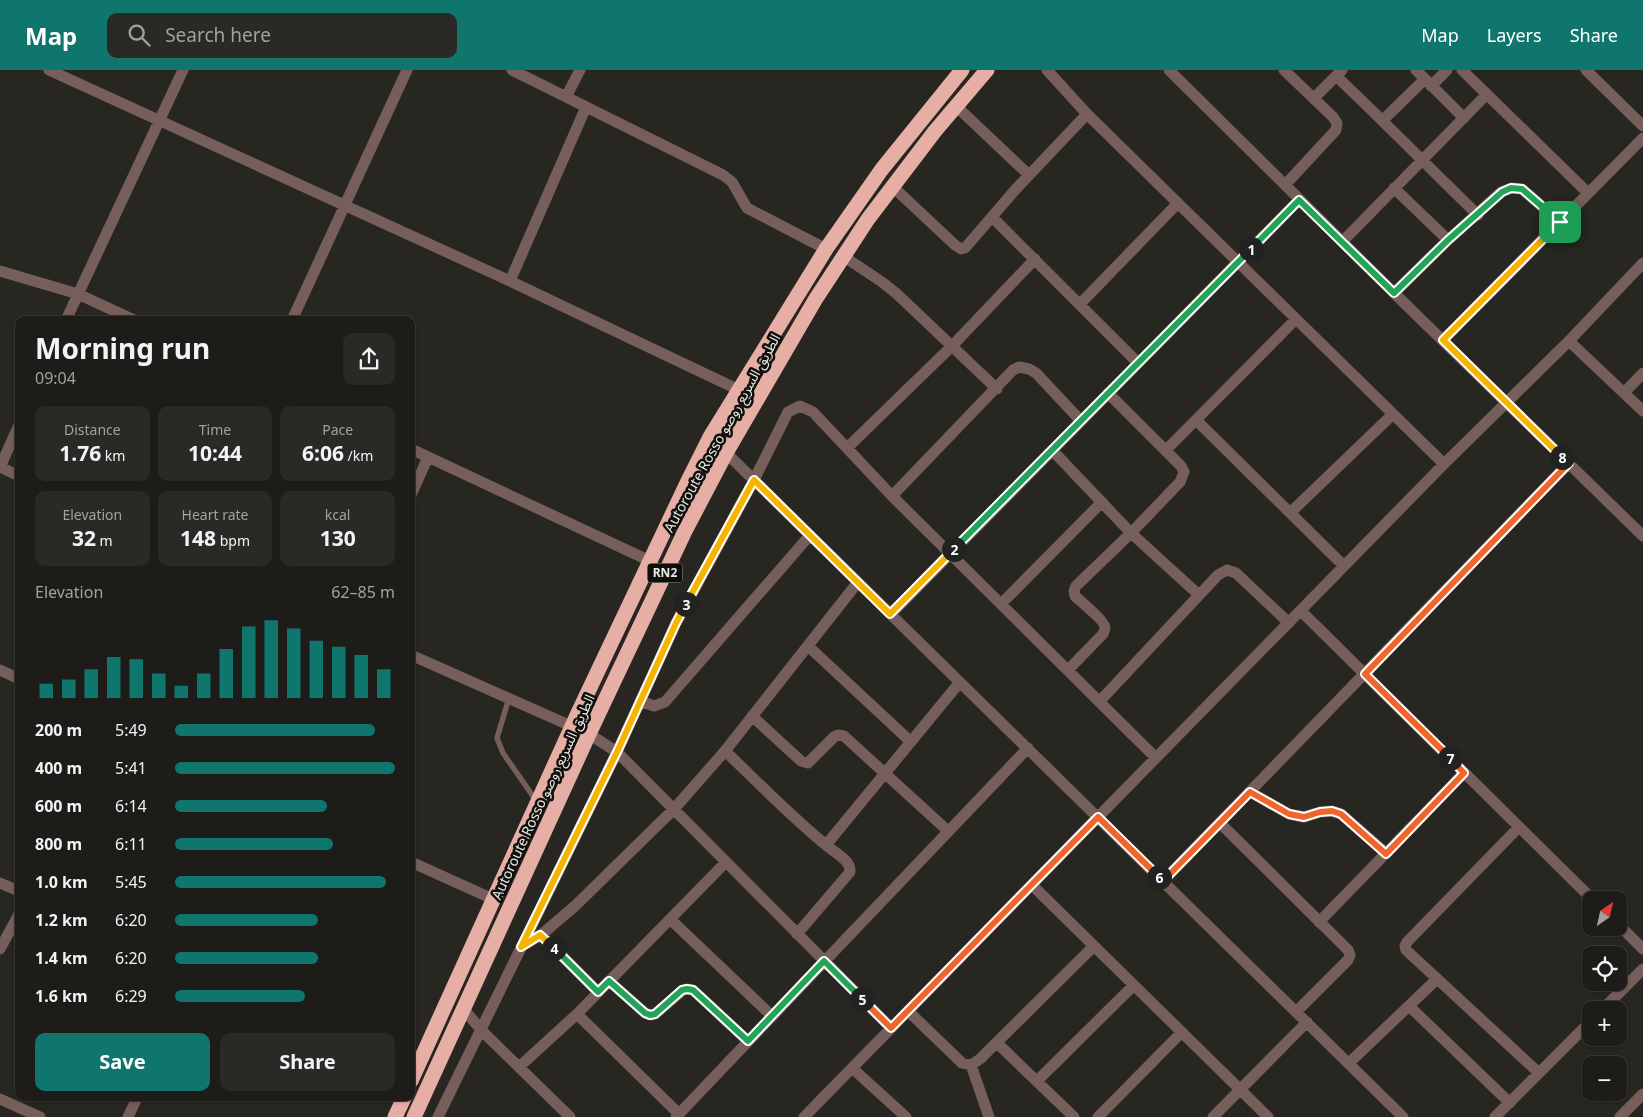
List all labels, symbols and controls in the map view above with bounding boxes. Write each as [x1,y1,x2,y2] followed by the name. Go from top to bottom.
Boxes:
[107,13,457,58] search box
[25,19,77,52] text: Map
[125,21,153,49] icon: search
[165,22,271,48] text: Search here
[1421,23,1459,47] text: Map
[1487,23,1542,47] text: Layers
[1570,23,1618,47] text: Share
[1539,201,1581,243] pin
[1546,208,1574,236] icon: arrive
[1238,236,1264,262] pin: 1
[1247,240,1256,259] text: 1
[35,329,210,367] text: Morning run
[659,330,786,536] street label: Autoroute Rosso الطريق السريع روصو
[343,333,395,385] button: share
[35,367,76,389] text: 09:04
[64,420,121,439] text: Distance
[199,420,231,439] text: Time
[322,420,353,439] text: Pace
[59,439,101,467] text: 1.76
[188,439,242,467] text: 10:44
[302,439,344,467] text: 6:06
[1550,444,1574,470] pin: 8
[101,446,125,465] text: km
[344,446,373,465] text: /km
[1558,448,1567,467] text: 8
[62,505,122,524] text: Elevation
[182,505,248,524] text: Heart rate
[325,505,350,524] text: kcal
[72,524,96,552] text: 32
[180,524,216,552] text: 148
[320,524,356,552] text: 130
[96,531,113,550] text: m
[216,531,250,550] text: bpm
[942,536,966,562] pin: 2
[950,540,959,559] text: 2
[648,563,682,582] road number: RN2
[35,581,103,603] text: Elevation
[331,581,395,603] text: 62–85 m
[674,592,698,616] pin: 3
[682,595,691,614] text: 3
[487,691,600,903] street label: Autoroute Rosso الطريق السريع روصو
[35,719,82,741] text: 200 m
[115,719,147,741] text: 5:49
[1438,746,1462,770] pin: 7
[1446,749,1455,768] text: 7
[35,757,82,779] text: 400 m
[115,757,147,779] text: 5:41
[35,795,82,817] text: 600 m
[115,795,147,817] text: 6:14
[35,833,82,855] text: 800 m
[115,833,147,855] text: 6:11
[1146,864,1172,890] pin: 6
[1155,868,1164,887] text: 6
[35,871,87,893] text: 1.0 km
[115,871,147,893] text: 5:45
[1582,891,1628,936] north arrow
[1582,891,1627,1101] map controls
[35,909,87,931] text: 1.2 km
[115,909,147,931] text: 6:20
[542,936,566,960] pin: 4
[550,939,559,958] text: 4
[1582,946,1627,991] button: locate
[35,947,87,969] text: 1.4 km
[115,947,147,969] text: 6:20
[35,985,87,1007] text: 1.6 km
[115,985,147,1007] text: 6:29
[850,986,874,1012] pin: 5
[858,990,867,1009] text: 5
[1582,1001,1627,1046] button: +
[35,1033,210,1091] button: Save
[220,1033,395,1091] button: Share
[1582,1056,1627,1101] button: −

